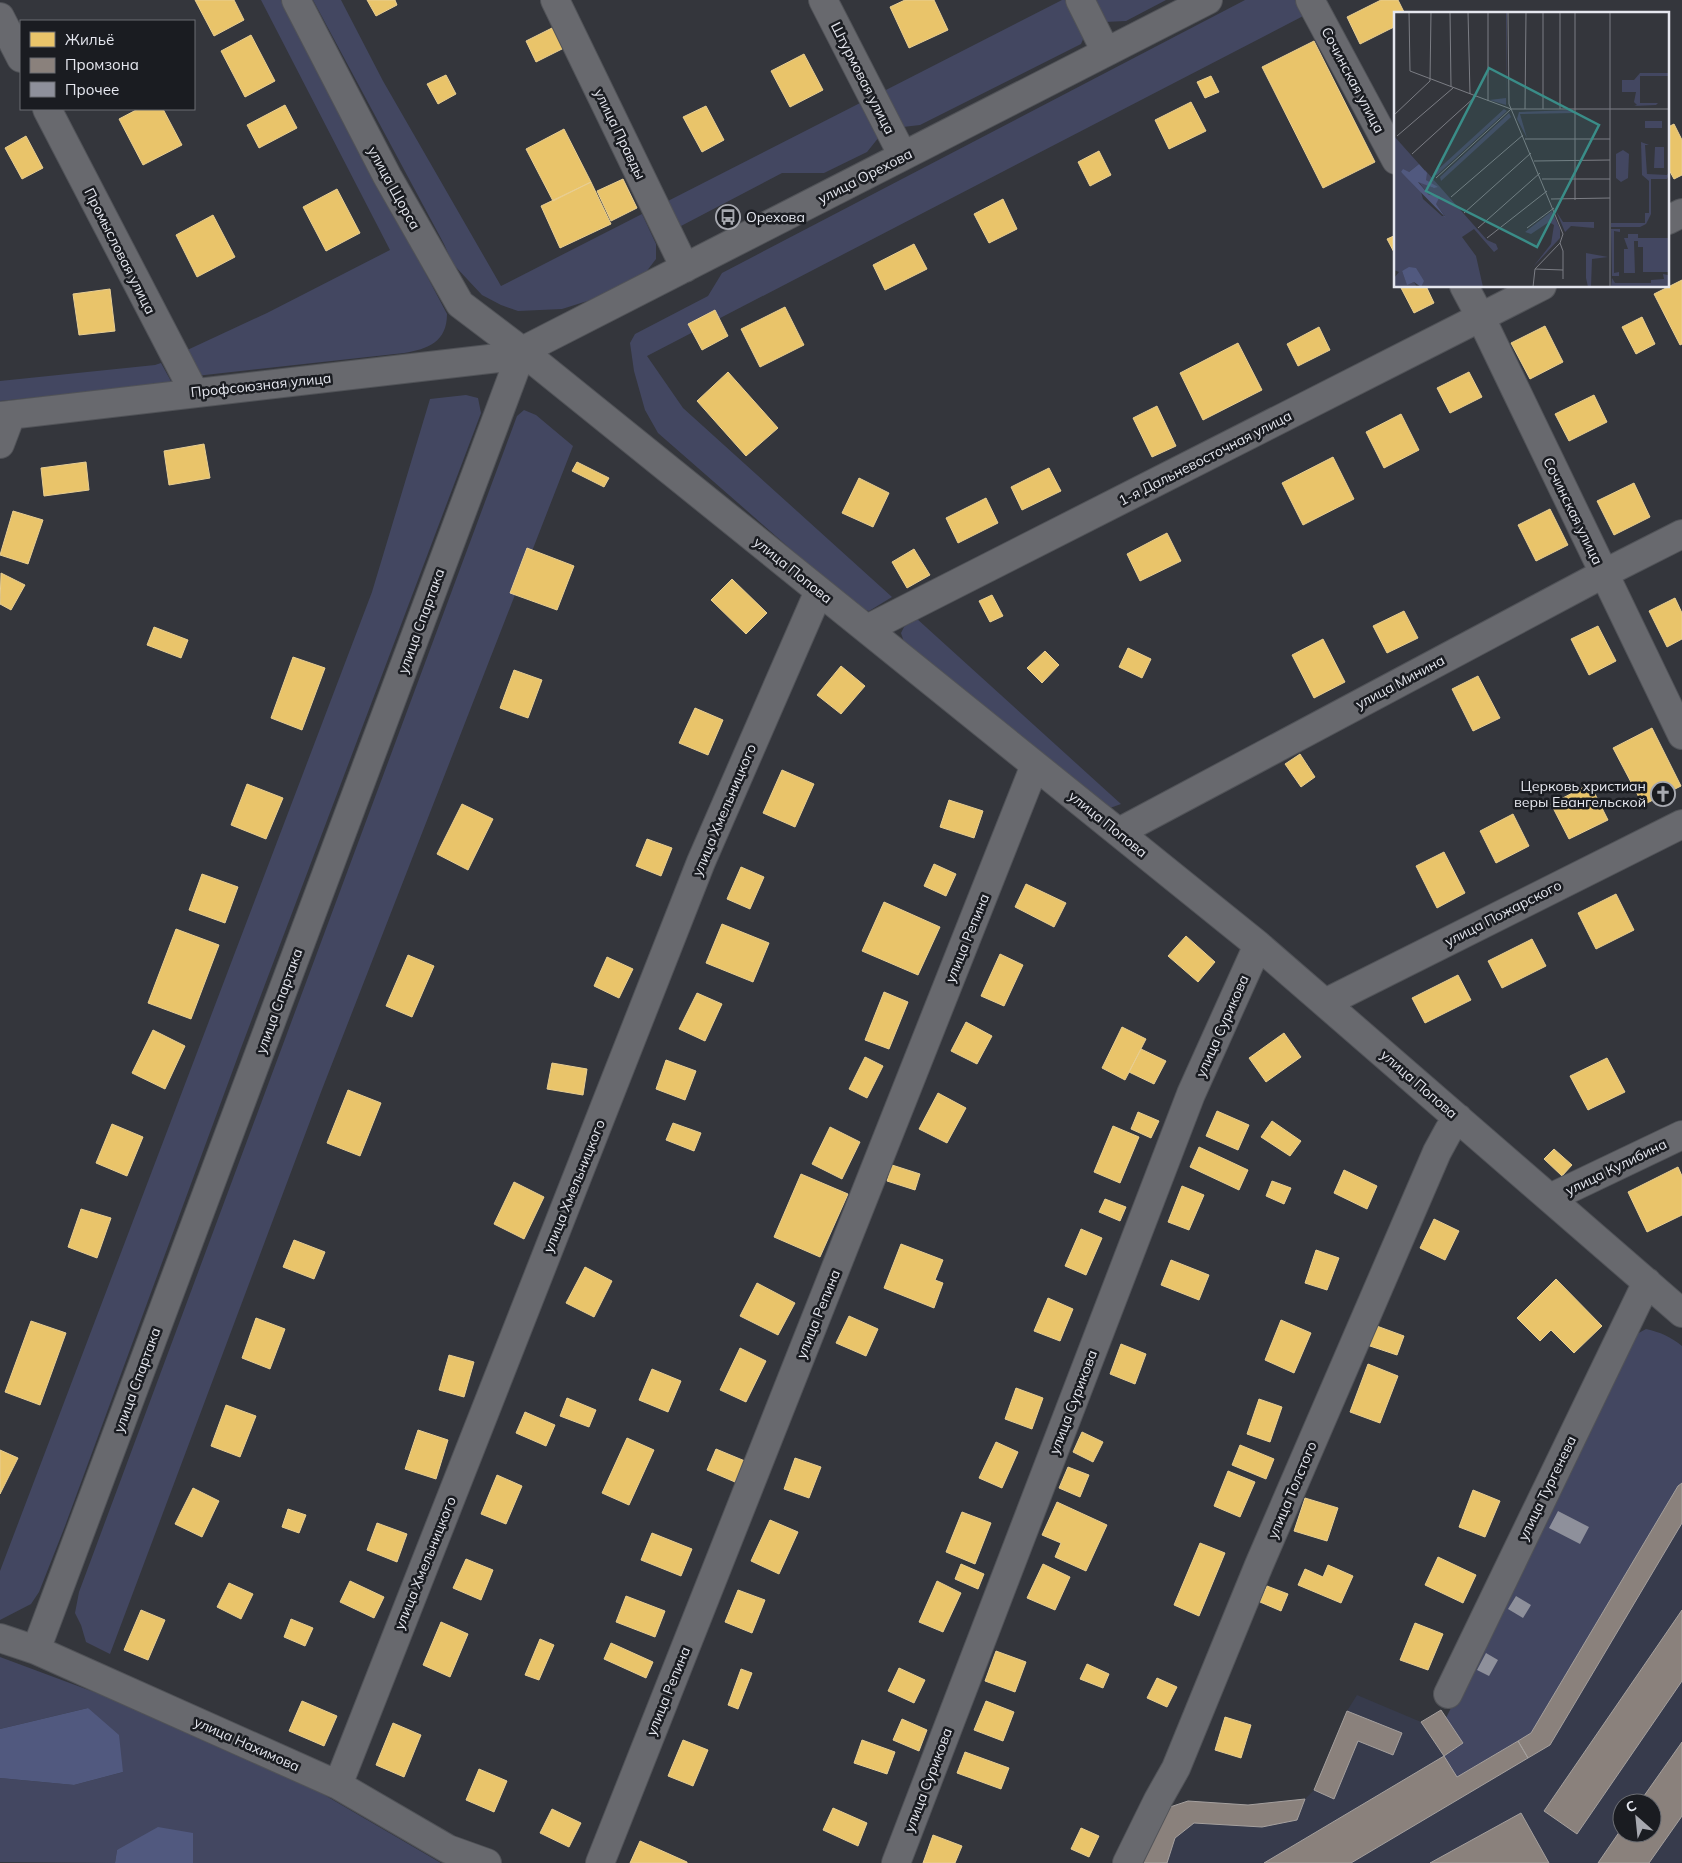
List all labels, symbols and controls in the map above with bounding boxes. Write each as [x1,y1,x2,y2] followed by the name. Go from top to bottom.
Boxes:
[1394,12,1670,288] inset map
[827,19,899,137] street label: Штурмовая улица
[20,20,195,110] legend
[1317,24,1389,136] street label: Сочинская улица
[65,30,114,49] text: Жильё
[65,55,139,74] text: Промзона
[65,80,119,99] text: Прочее
[590,86,650,182] street label: улица Правды
[364,143,424,233] street label: улица Щорса
[815,145,915,207] street label: улица Орехова
[80,185,160,317] street label: Промысловая улица
[715,204,741,230] bus stop icon: Орехова
[746,208,805,226] place label: Орехова
[190,369,332,401] street label: Профсоюзная улица
[1115,406,1295,510] street label: 1-я Дальневосточная улица
[1539,454,1607,568] street label: Сочинская улица
[750,533,836,607] street label: улица Попова
[394,566,448,676] street label: улица Спартака
[1352,651,1448,713] street label: улица Минина
[688,741,760,879] street label: улица Хмельницкого
[1514,777,1646,811] place label: Церковь христиан веры Евангельской
[1650,781,1676,807] church icon: Церковь христиан веры Евангельской
[1065,787,1151,861] street label: улица Попова
[1442,876,1564,950] street label: улица Пожарского
[941,891,993,985] street label: улица Репина
[252,946,306,1056] street label: улица Спартака
[1191,972,1253,1080] street label: улица Сурикова
[1377,1046,1461,1122] street label: улица Попова
[539,1117,609,1255] street label: улица Хмельницкого
[1562,1135,1670,1199] street label: улица Кулибина
[792,1267,844,1361] street label: улица Репина
[110,1325,164,1435] street label: улица Спартака
[1045,1347,1101,1457] street label: улица Сурикова
[1514,1433,1580,1543] street label: улица Тургенева
[1263,1439,1321,1541] street label: улица Толстого
[390,1494,460,1632] street label: улица Хмельницкого
[642,1644,694,1738] street label: улица Репина
[191,1713,303,1775] street label: улица Нахимова
[900,1725,956,1835] street label: улица Сурикова
[1612,1793,1662,1843] north arrow
[1623,1796,1639,1817] text: С

